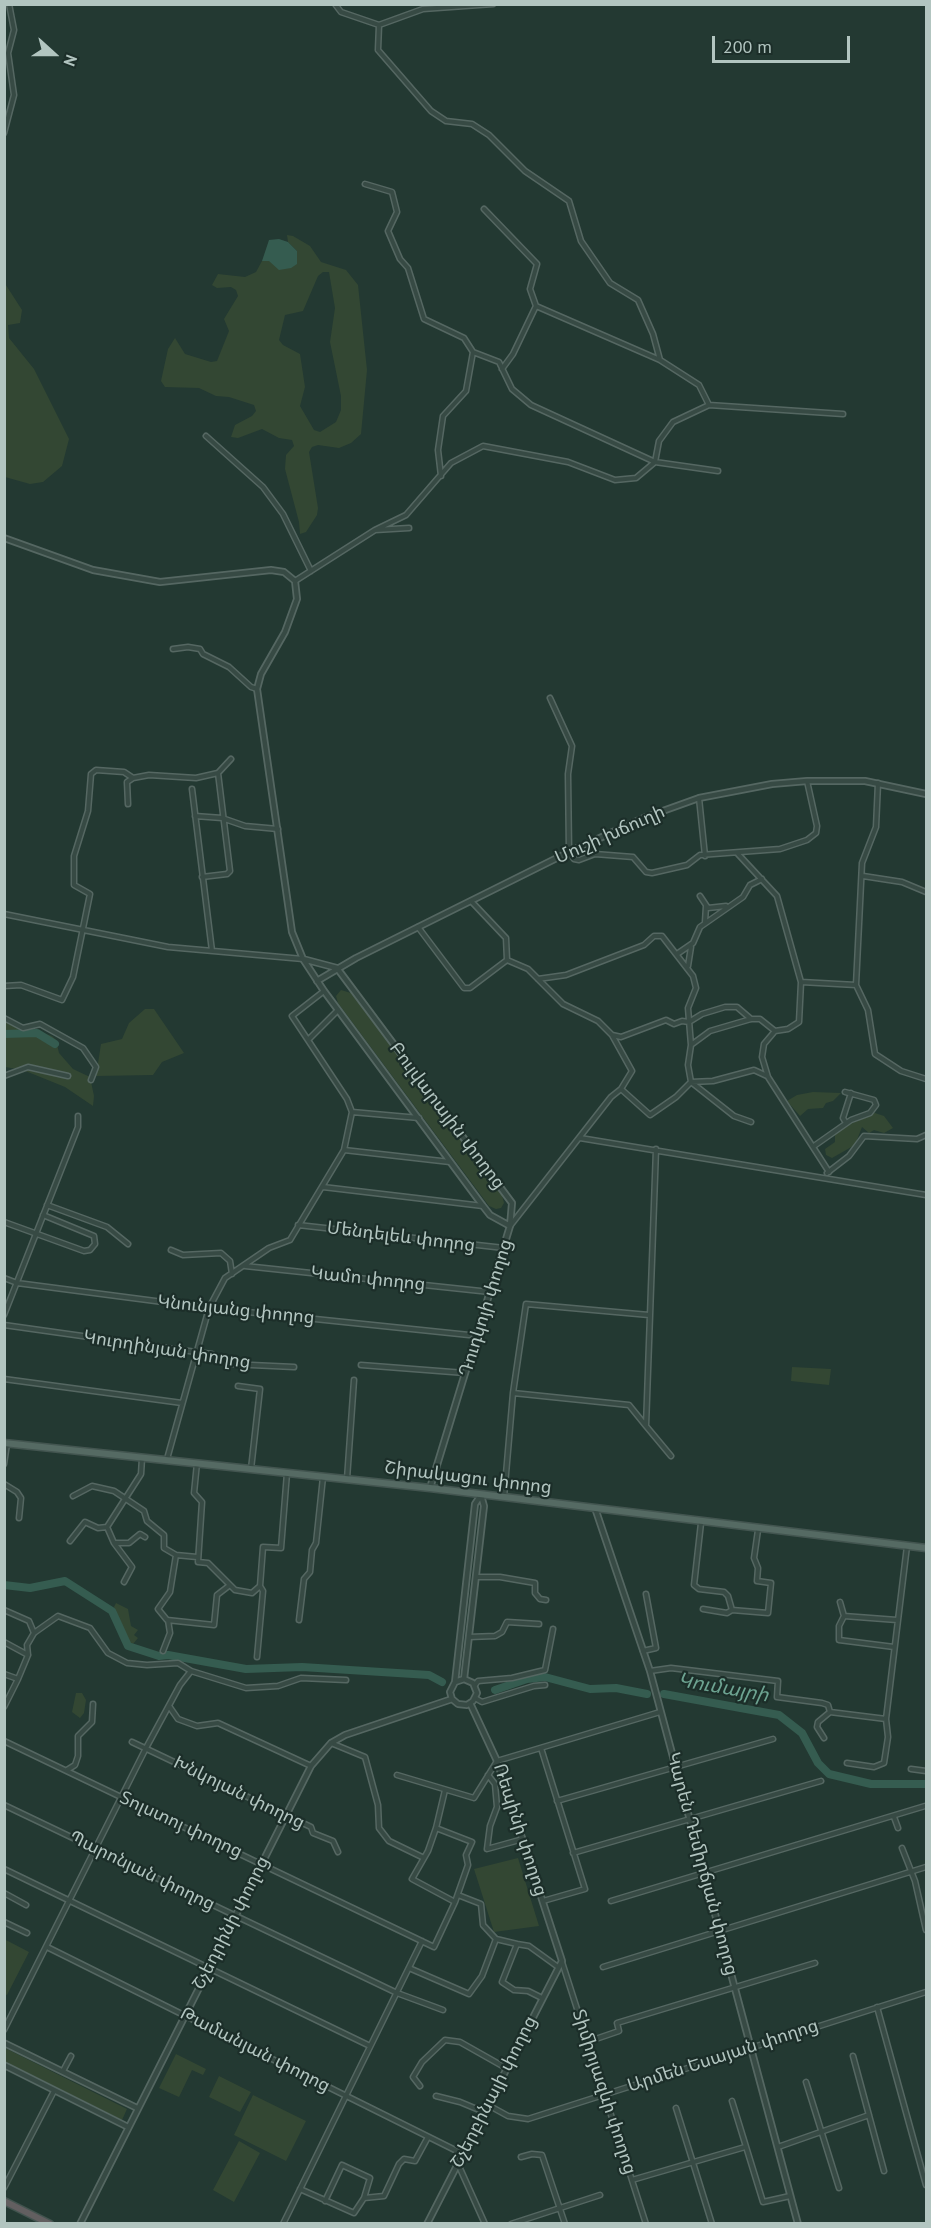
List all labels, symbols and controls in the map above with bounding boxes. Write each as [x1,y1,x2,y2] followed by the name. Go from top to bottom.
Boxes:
[24,24,84,84] north arrow
[715,24,853,62] scale bar
[723,35,772,58] text: 200 m
[60,52,82,69] text: N
[552,801,668,869] street label: Մուշի խճուղի
[385,1038,509,1194] street label: Բուլվարային փողոց
[326,1217,476,1257] street label: Մենդելեև փողոց
[455,1237,517,1379] street label: Դուդկոյի փողոց
[310,1262,426,1296] street label: Կամո փողոց
[156,1291,316,1329] street label: Կնունյանց փողոց
[82,1326,252,1374] street label: Կուրղինյան փողոց
[383,1457,553,1499] street label: Շիրակացու փողոց
[676,1668,770,1708] water label: Կումայրի
[662,1750,742,1978] street label: Կարեն Դեմիրճյան փողոց
[170,1752,308,1834] street label: Խնկոյան փողոց
[488,1761,552,1899] street label: Ռեպինի փողոց
[116,1787,246,1863] street label: Տոլստոյ փողոց
[66,1826,218,1916] street label: Պարոնյան փողոց
[188,1853,274,1993] street label: Շչեդրինի փողոց
[176,2003,334,2097] street label: Թամանյան փողոց
[567,2007,641,2177] street label: Տիմիրյազևի փողոց
[446,2012,542,2172] street label: Շչերբինայի փողոց
[625,2015,821,2097] street label: Արմեն Եսայան փողոց

